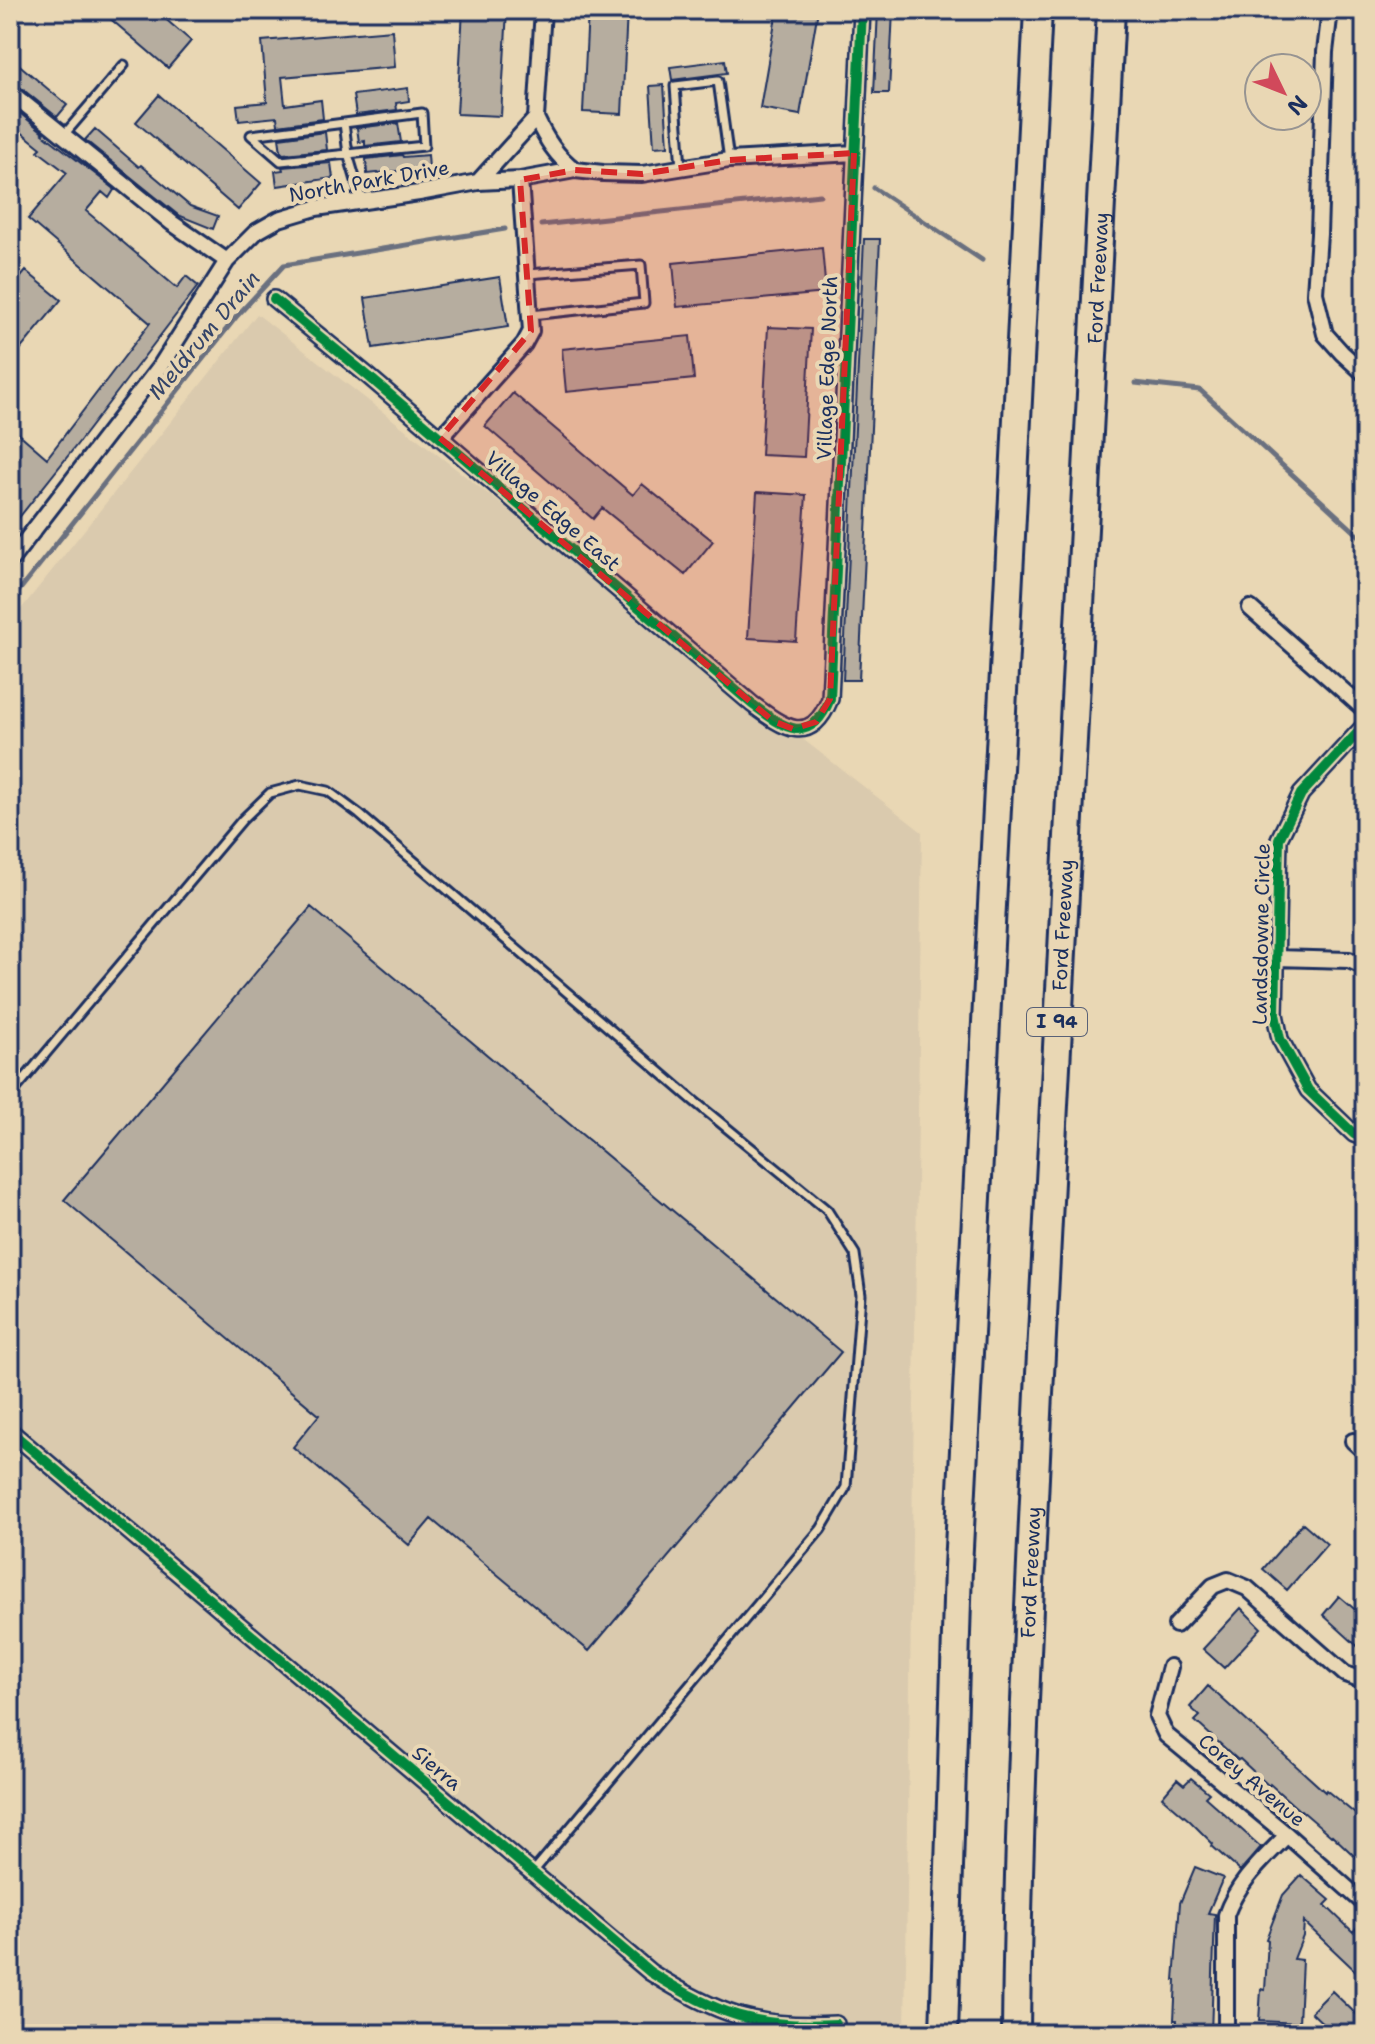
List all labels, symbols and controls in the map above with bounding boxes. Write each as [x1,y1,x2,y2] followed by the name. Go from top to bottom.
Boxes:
[1243,52,1323,132] north arrow
[1281,89,1314,122] text: N
[287,154,451,208] street label: North Park Drive
[1081,211,1114,345] street label: Ford Freeway
[142,264,266,406] water label: Meldrum Drain
[811,275,843,461] street label: Village Edge North
[480,445,626,577] street label: Village Edge East
[1246,843,1276,1025] street label: Landsdowne Circle
[1046,858,1079,992] street label: Ford Freeway
[1027,1008,1087,1036] road number: I 94
[1015,1506,1047,1639] street label: Ford Freeway
[1193,1728,1311,1832] street label: Corey Avenue
[407,1740,468,1797] street label: Sierra

